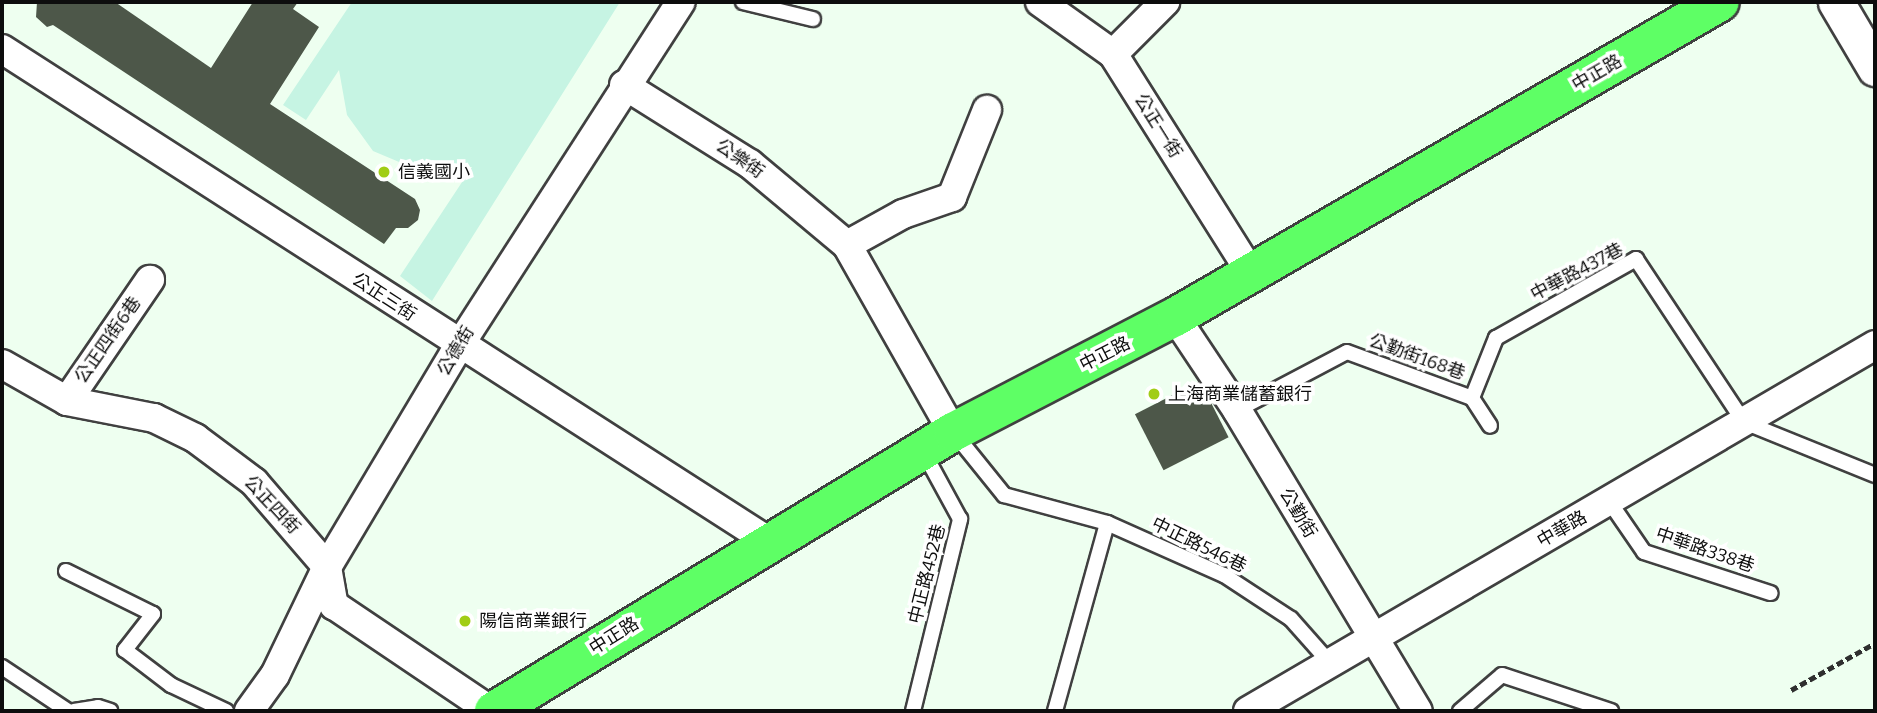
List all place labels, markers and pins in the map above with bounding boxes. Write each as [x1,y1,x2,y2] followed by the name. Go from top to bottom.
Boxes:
[398,161,470,183] place label: 信義國小
[376,164,392,180] marker: 信義國小
[1168,383,1312,405] place label: 上海商業儲蓄銀行
[1146,386,1162,402] marker: 上海商業儲蓄銀行
[479,610,587,632] place label: 陽信商業銀行
[457,613,473,629] marker: 陽信商業銀行

